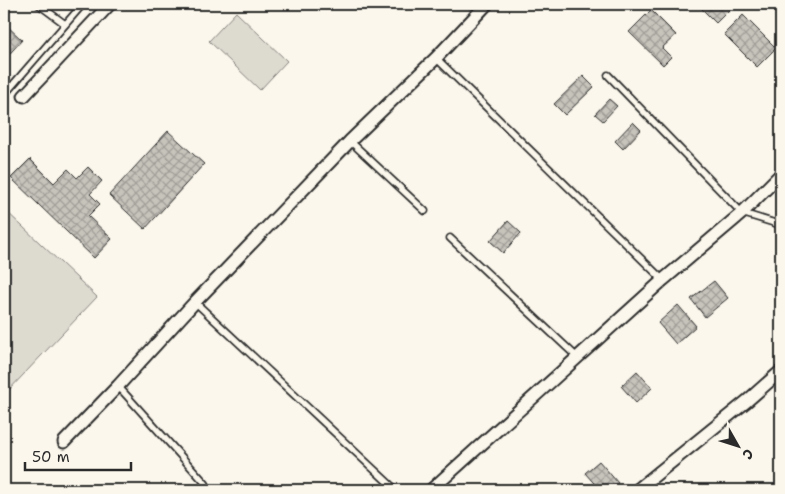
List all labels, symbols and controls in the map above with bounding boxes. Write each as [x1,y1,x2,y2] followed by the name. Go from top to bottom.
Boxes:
[712,422,762,472] north arrow
[25,439,131,471] scale bar
[738,445,758,463] text: С
[32,447,70,467] text: 50 m

